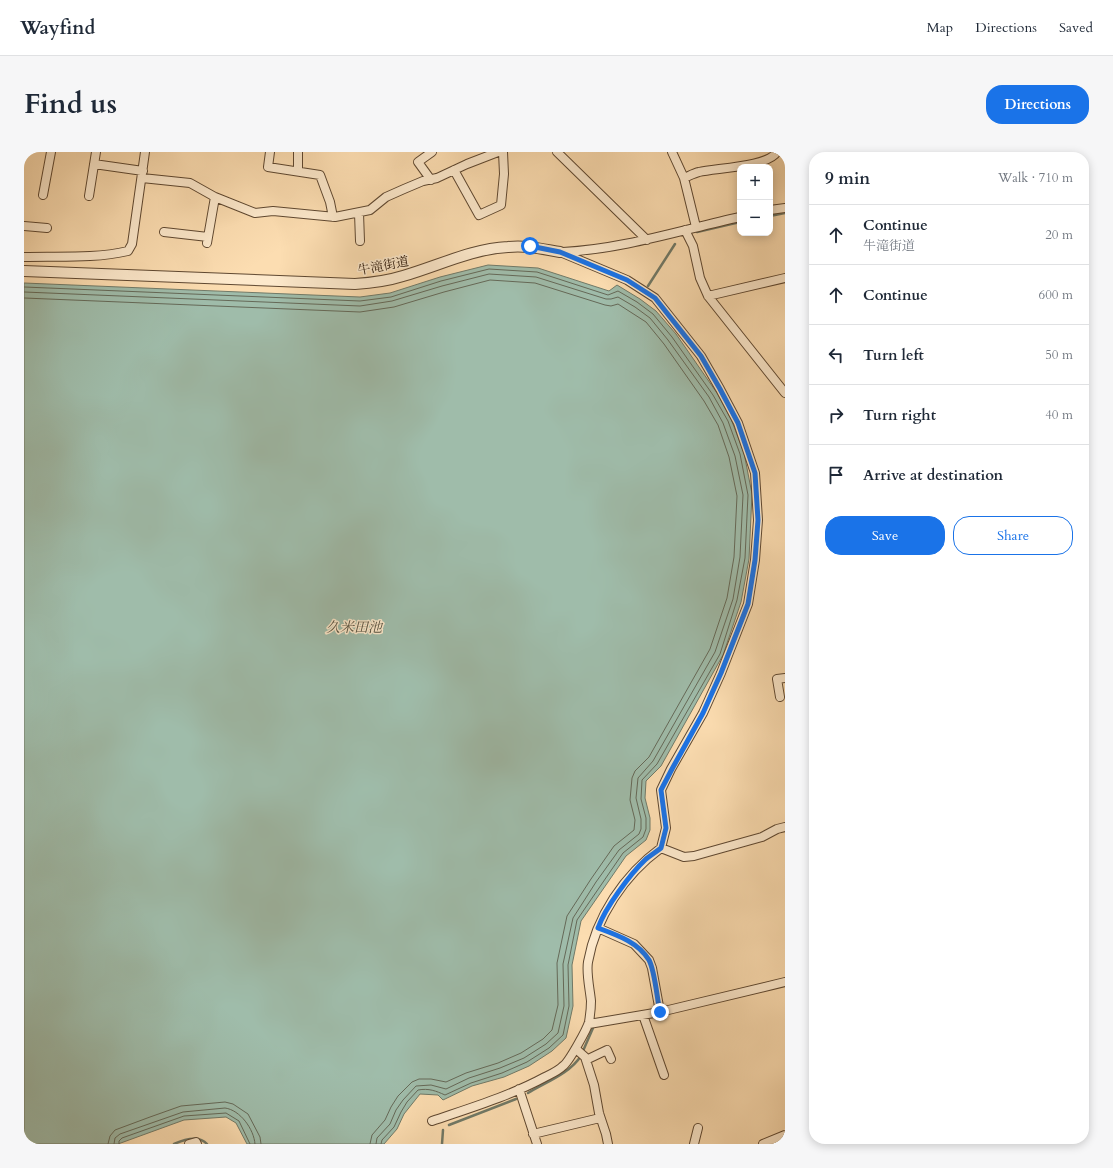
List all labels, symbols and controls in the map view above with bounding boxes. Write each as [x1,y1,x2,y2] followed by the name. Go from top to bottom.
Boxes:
[20,15,95,41] text: Wayfind
[927,18,953,37] text: Map
[975,18,1037,37] text: Directions
[1059,18,1093,37] text: Saved
[24,85,117,123] text: Find us
[986,85,1089,124] button: Directions
[737,164,773,236] map controls
[737,164,773,200] button: +
[825,167,870,190] text: 9 min
[998,169,1073,187] text: Walk · 710 m
[737,200,773,236] button: −
[863,215,928,235] text: Continue
[825,224,847,246] icon: ahead
[1045,226,1073,244] text: 20 m
[521,237,539,255] route start
[863,237,915,255] text: 牛滝街道
[356,252,410,280] street label: 牛滝街道
[825,284,847,306] icon: ahead
[863,285,928,305] text: Continue
[1039,286,1073,304] text: 600 m
[825,344,847,366] icon: left
[863,345,924,365] text: Turn left
[1045,346,1073,364] text: 50 m
[825,404,847,426] icon: right
[863,405,936,425] text: Turn right
[1045,406,1073,424] text: 40 m
[825,464,847,486] icon: arrive
[863,465,1003,485] text: Arrive at destination
[825,516,945,555] button: Save
[953,516,1073,555] button: Share
[326,618,384,637] water label: 久米田池
[651,1003,669,1021] route end

